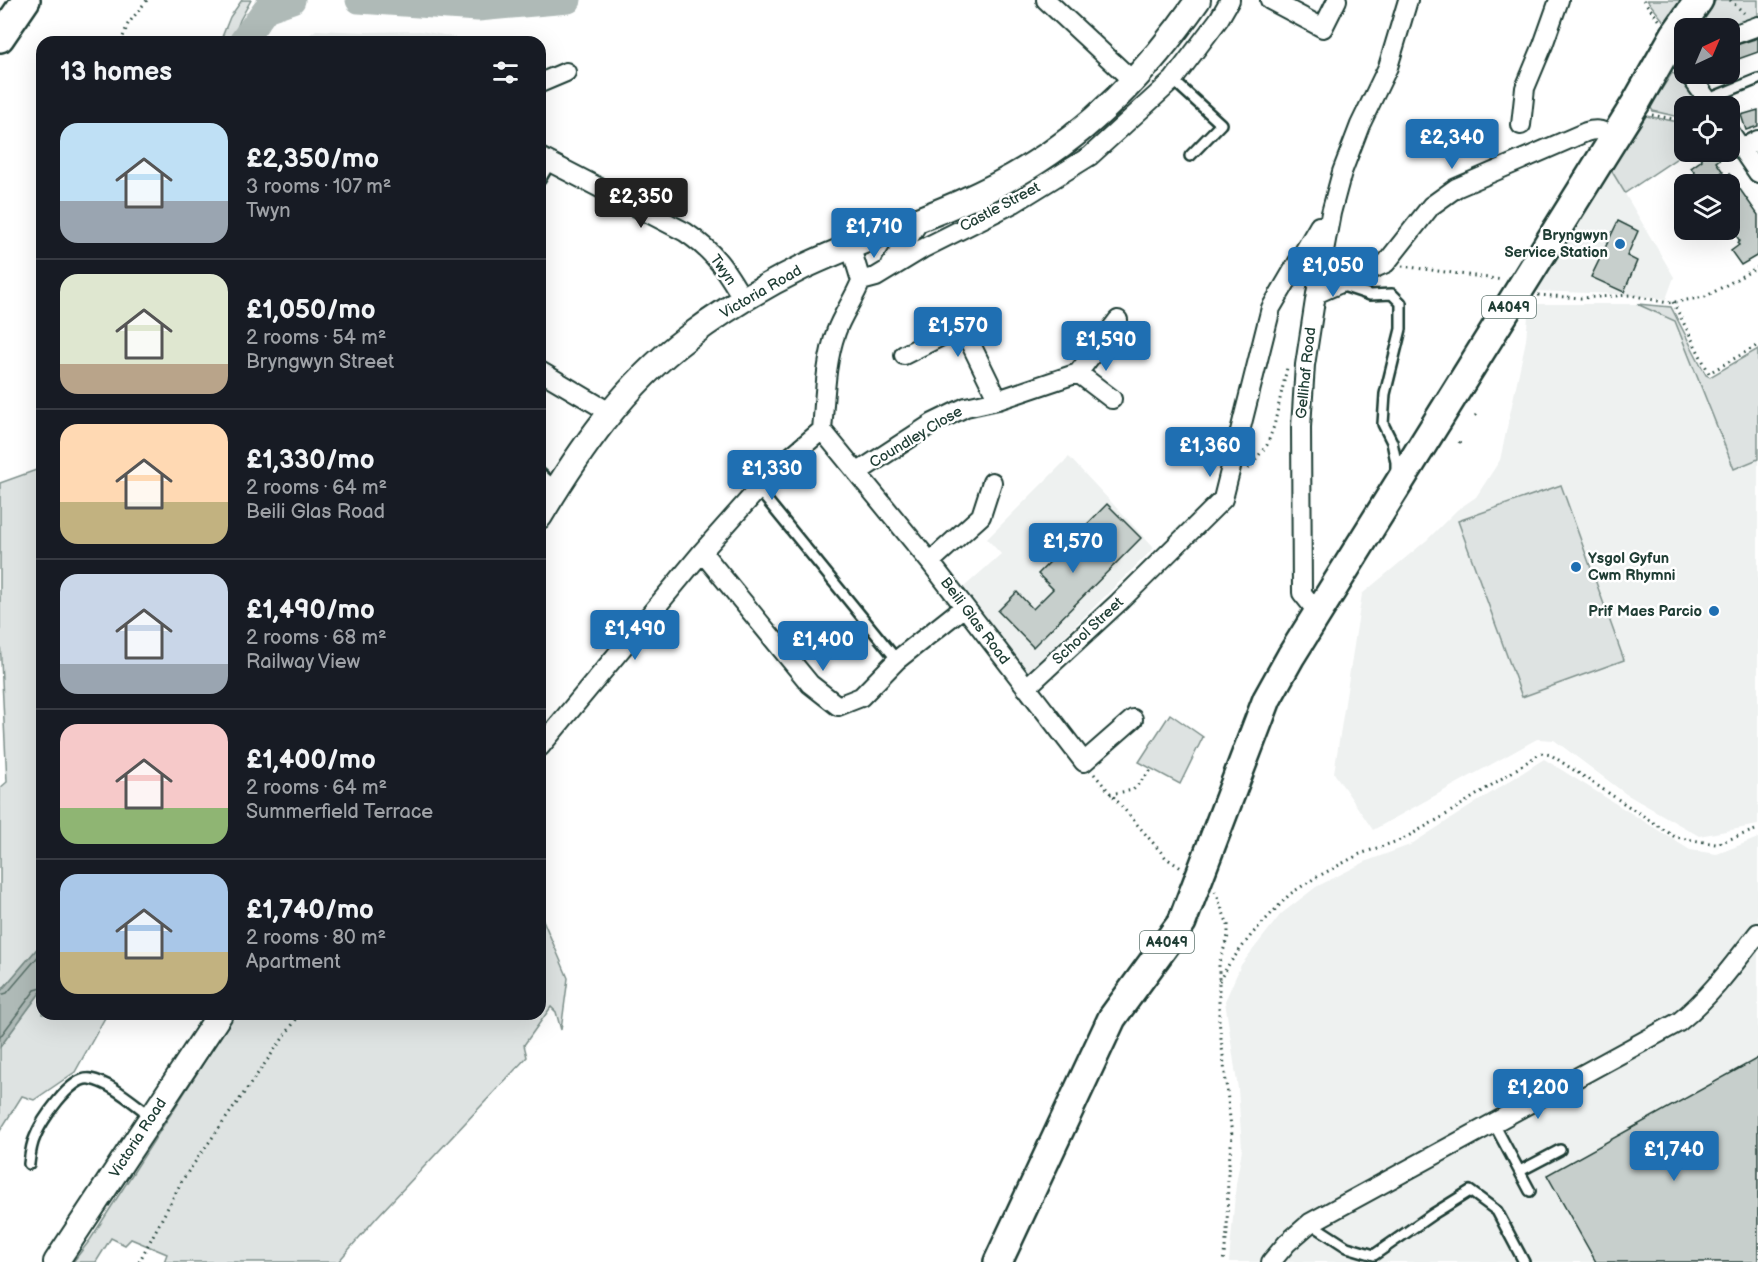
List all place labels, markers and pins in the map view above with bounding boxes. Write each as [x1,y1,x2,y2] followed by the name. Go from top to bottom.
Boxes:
[1403,119,1501,170] pin: £2,340
[592,178,690,229] pin: £2,350
[825,208,923,259] pin: £1,710
[1504,226,1608,262] place label: Bryngwyn Service Station
[1613,237,1627,251] marker: Bryngwyn Service Station
[1284,247,1382,298] pin: £1,050
[909,307,1007,358] pin: £1,570
[1057,321,1155,372] pin: £1,590
[1161,427,1259,478] pin: £1,360
[723,450,821,501] pin: £1,330
[1024,523,1122,574] pin: £1,570
[1588,549,1676,585] place label: Ysgol Gyfun Cwm Rhymni
[1569,560,1583,574] marker: Ysgol Gyfun Cwm Rhymni
[1588,602,1702,621] place label: Prif Maes Parcio
[1707,604,1721,618] marker: Prif Maes Parcio
[586,610,684,661] pin: £1,490
[774,621,872,672] pin: £1,400
[1489,1069,1587,1120] pin: £1,200
[1625,1131,1723,1182] pin: £1,740

